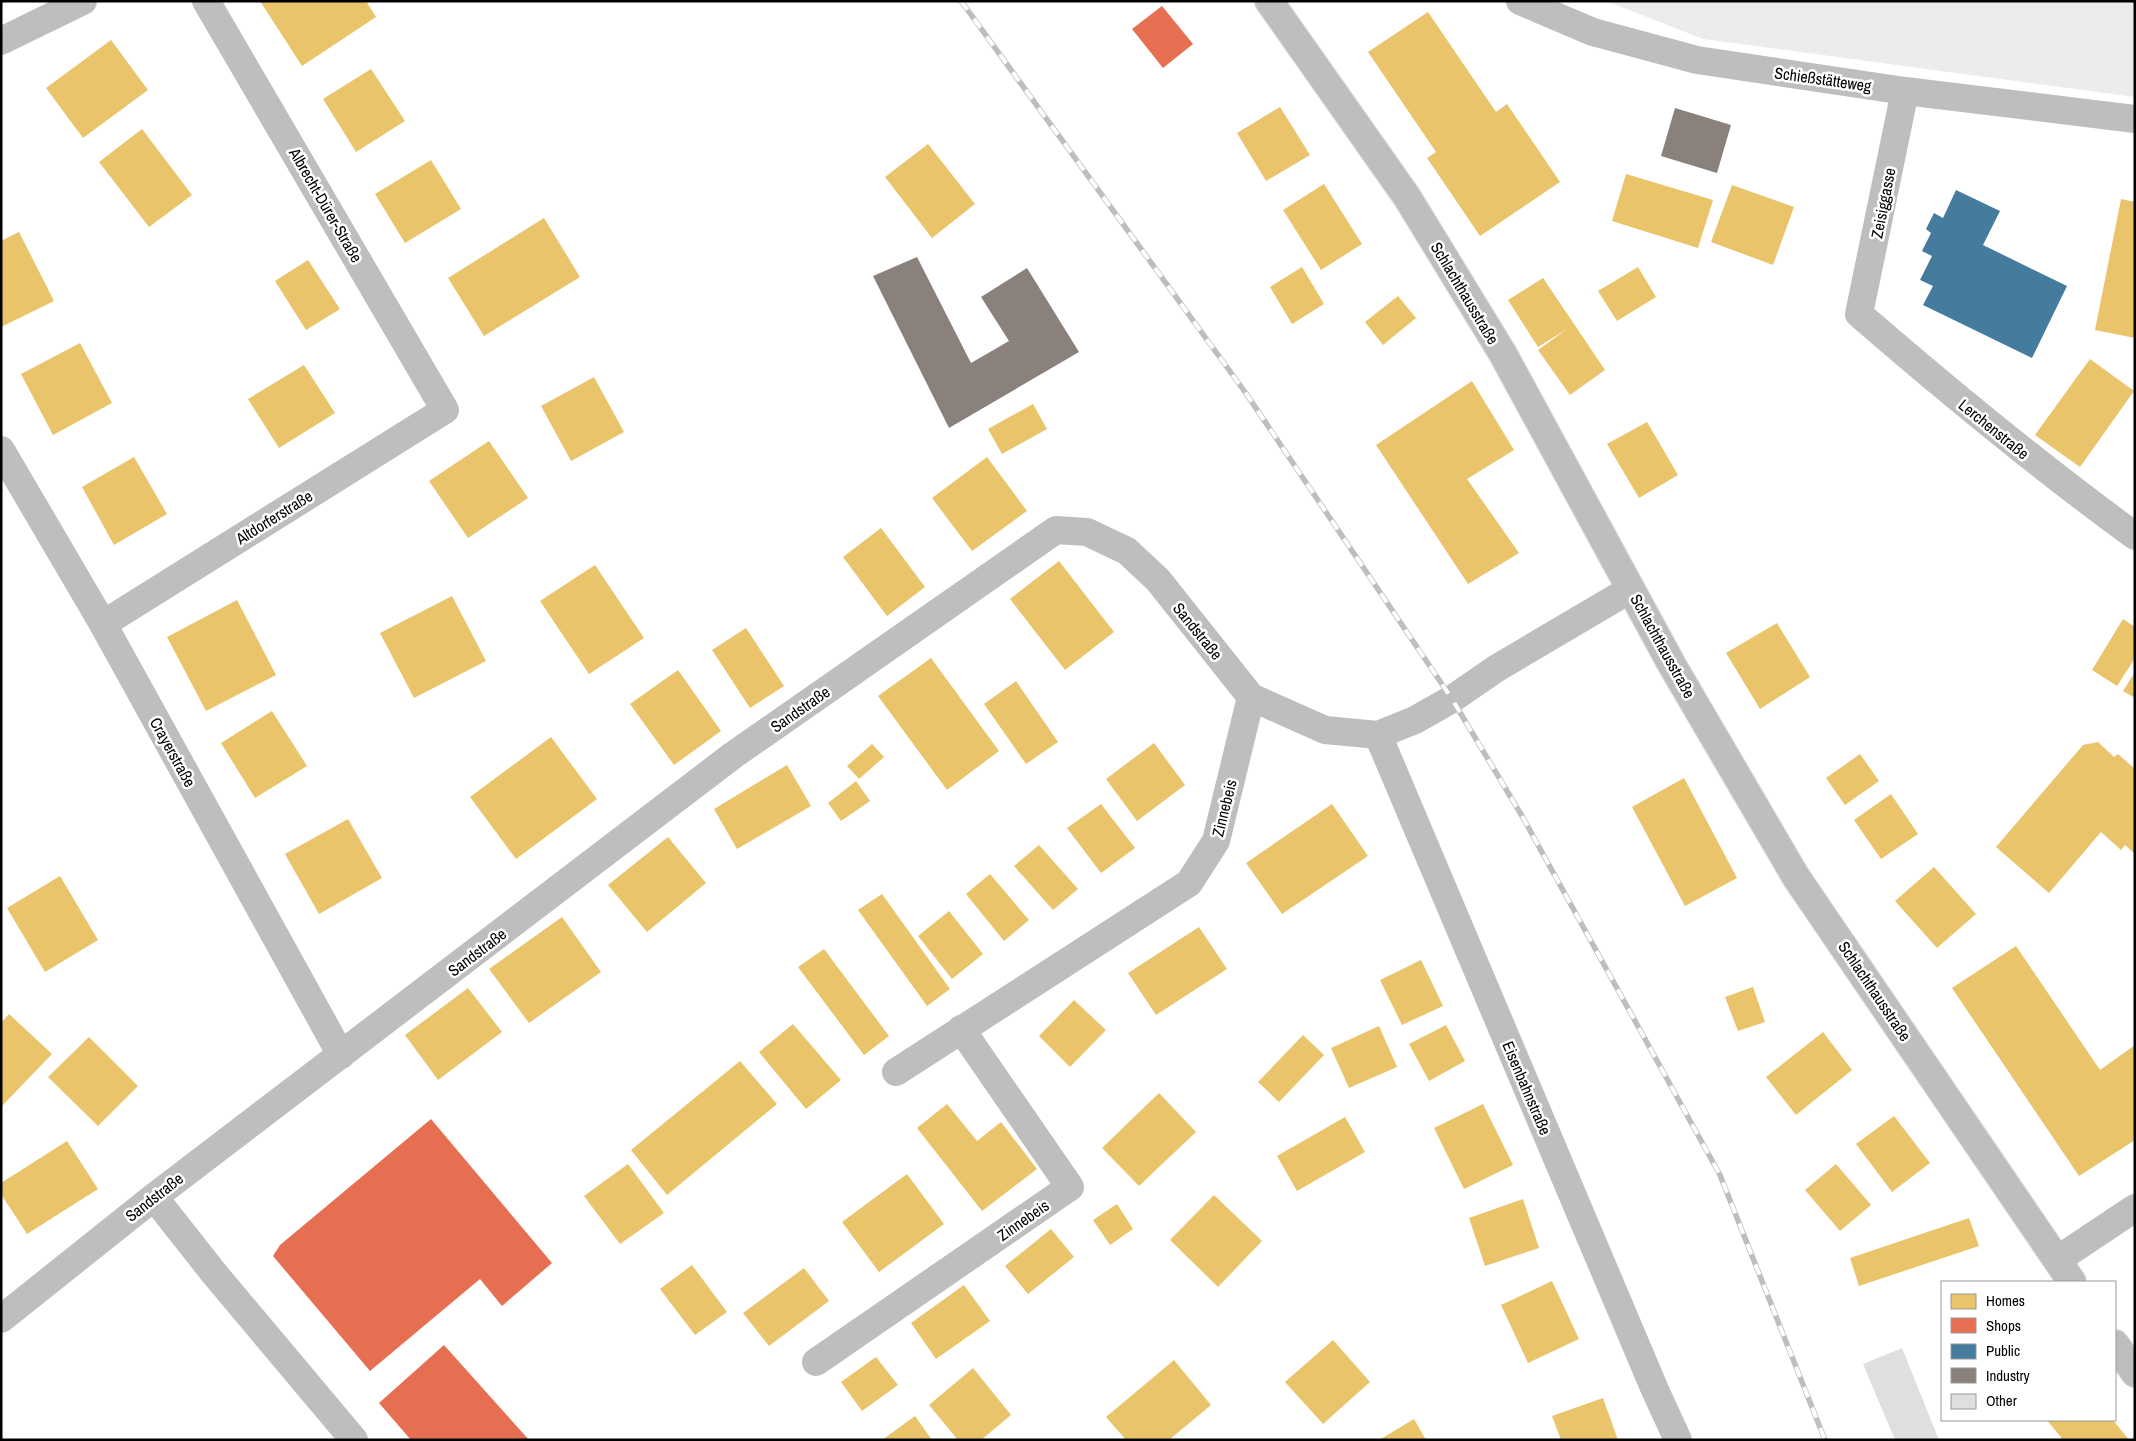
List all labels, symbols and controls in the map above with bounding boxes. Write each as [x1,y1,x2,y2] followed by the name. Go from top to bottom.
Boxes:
[1773,61,1874,97] street label: Schießstätteweg
[284,143,368,266] street label: Albrecht-Dürer-Straße
[1865,166,1901,240] street label: Zeisiggasse
[1426,238,1504,348] street label: Schlachthausstraße
[1954,394,2034,464] street label: Lerchenstraße
[231,485,317,550] street label: Altdorferstraße
[1625,590,1701,702] street label: Schlachthausstraße
[1168,598,1228,664] street label: Sandstraße
[766,681,834,737] street label: Sandstraße
[145,713,201,791] street label: Crayerstraße
[1206,777,1242,839] street label: Zinnebeis
[443,923,511,981] street label: Sandstraße
[1833,937,1917,1045] street label: Schlachthausstraße
[1497,1038,1557,1138] street label: Eisenbahnstraße
[121,1167,187,1227] street label: Sandstraße
[993,1194,1053,1246] street label: Zinnebeis
[1941,1281,2116,1421] legend
[1986,1290,2025,1311] text: Homes
[1986,1315,2021,1336] text: Shops
[1986,1340,2020,1361] text: Public
[1986,1365,2031,1386] text: Industry
[1986,1390,2017,1411] text: Other

